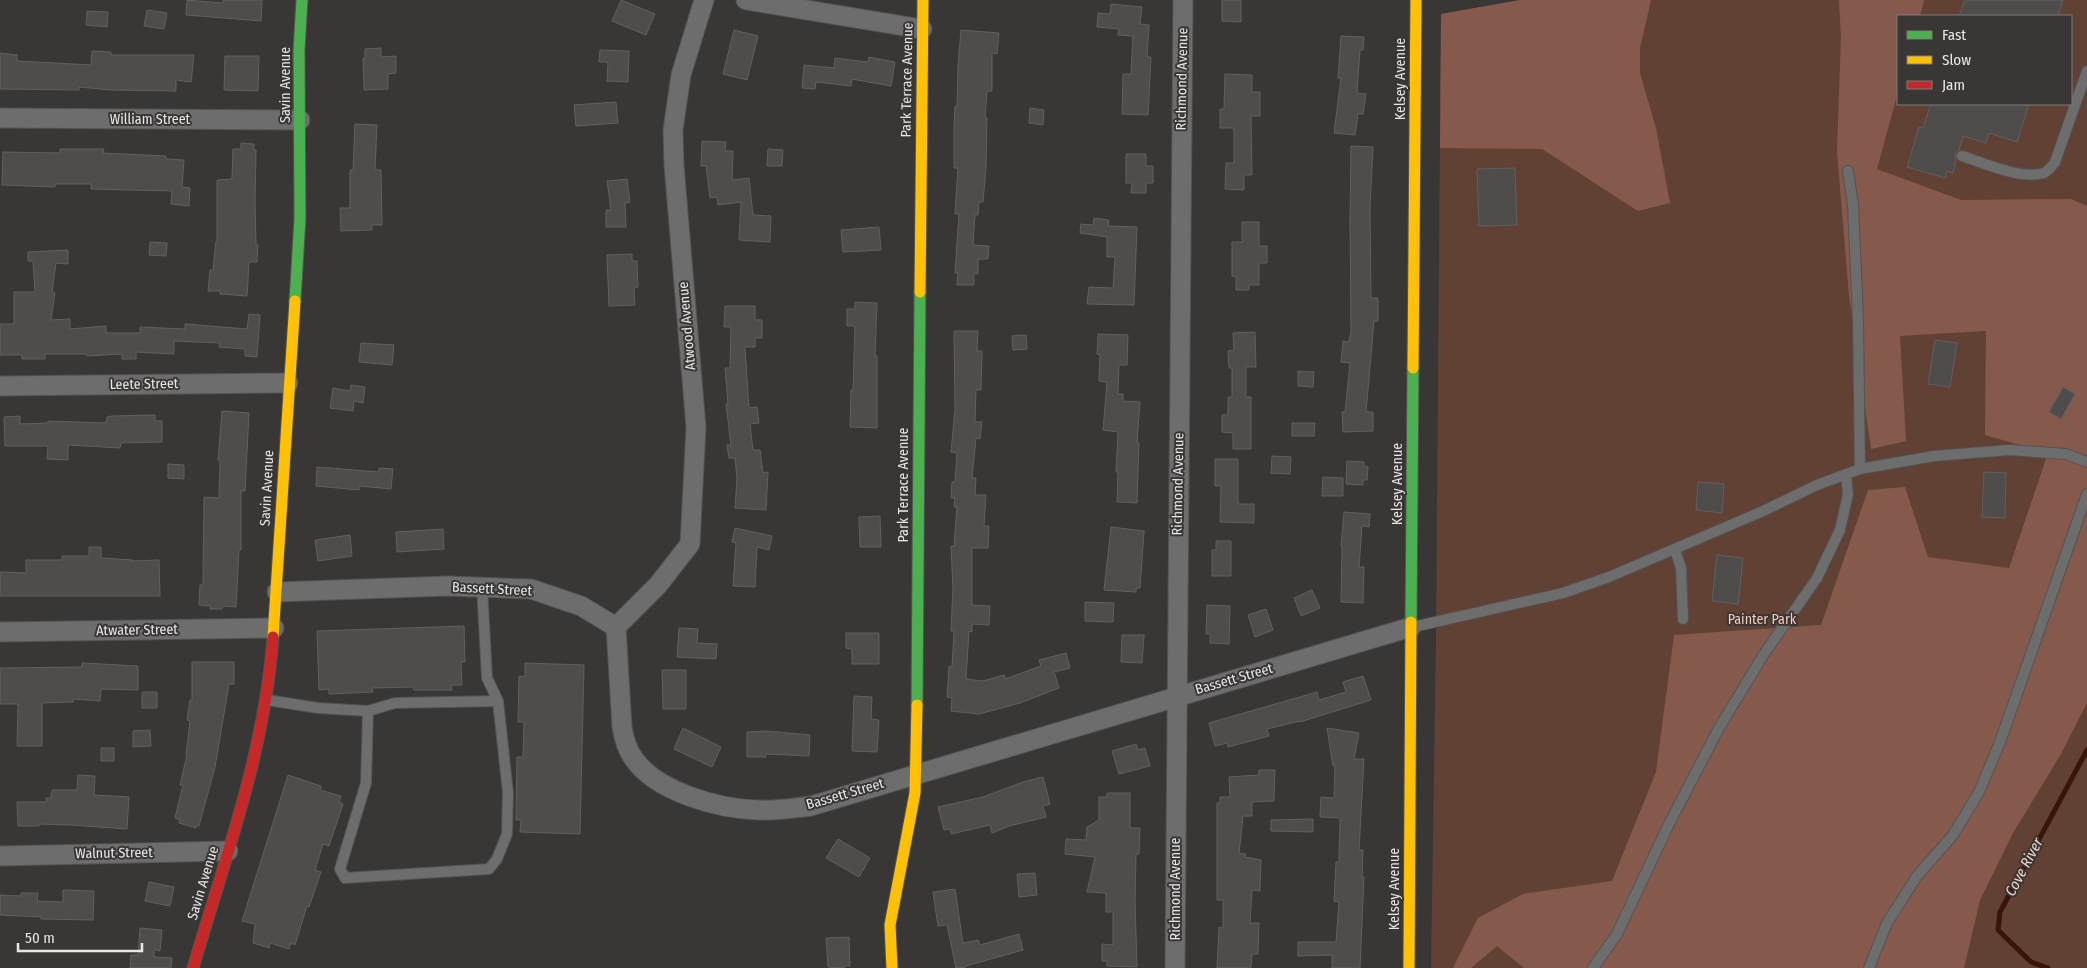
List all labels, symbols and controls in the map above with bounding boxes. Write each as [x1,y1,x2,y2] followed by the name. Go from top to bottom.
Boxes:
[1897,15,2072,105] legend
[897,22,917,138] street label: Park Terrace Avenue
[1942,26,1966,44] text: Fast
[1173,27,1191,131] street label: Richmond Avenue
[1392,38,1409,120] street label: Kelsey Avenue
[277,47,294,123] street label: Savin Avenue
[1942,51,1971,69] text: Slow
[1942,76,1965,94] text: Jam
[110,111,191,128] street label: William Street
[675,281,699,371] street label: Atwood Avenue
[109,375,179,393] street label: Leete Street
[895,427,912,542] street label: Park Terrace Avenue
[1169,432,1187,536] street label: Richmond Avenue
[1389,443,1406,525] street label: Kelsey Avenue
[257,449,277,526] street label: Savin Avenue
[452,578,533,600] street label: Bassett Street
[1728,611,1797,628] park label: Painter Park
[96,621,178,639] street label: Atwater Street
[1193,660,1275,698] street label: Bassett Street
[804,775,886,813] street label: Bassett Street
[2001,834,2047,899] water label: Cove River
[1167,837,1184,940] street label: Richmond Avenue
[75,844,153,862] street label: Walnut Street
[184,844,222,922] street label: Savin Avenue
[1386,848,1403,930] street label: Kelsey Avenue
[18,920,141,952] scale bar
[25,929,55,947] text: 50 m

